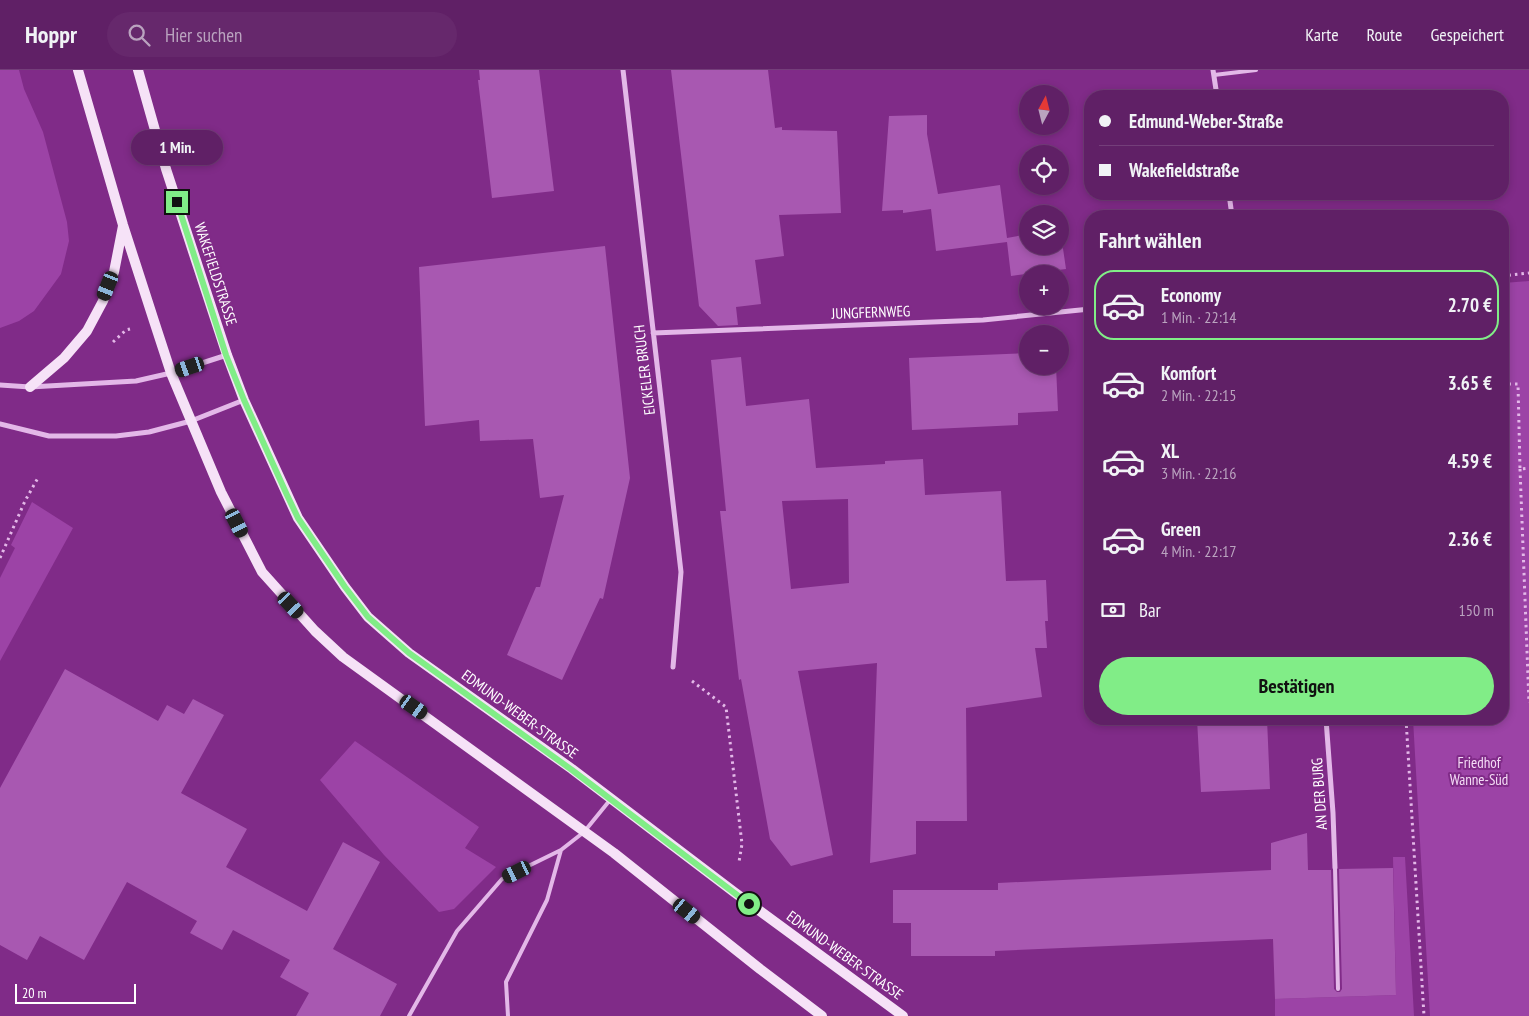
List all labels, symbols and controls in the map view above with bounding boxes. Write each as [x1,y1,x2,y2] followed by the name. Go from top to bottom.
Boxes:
[107,12,457,57] search box
[25,19,77,50] text: Hoppr
[125,21,153,49] icon: search
[165,23,242,47] text: Hier suchen
[1305,23,1339,46] text: Karte
[1367,23,1402,46] text: Route
[1430,23,1504,46] text: Gespeichert
[1019,85,1069,135] north arrow
[1019,85,1069,375] map controls
[1129,109,1283,133] text: Edmund-Weber-Straße
[131,129,223,164] callout: 1 Min.
[159,137,195,157] text: 1 Min.
[1019,145,1069,195] button: locate
[1129,158,1239,182] text: Wakefieldstraße
[166,191,188,213] route end
[1019,205,1069,255] button: layers
[190,220,242,328] street label: WAKEFIELDSTRASSE
[1099,226,1202,254] text: Fahrt wählen
[1019,265,1069,315] button: +
[95,269,120,303] car
[1101,283,1146,328] icon: car
[1161,283,1221,307] text: Economy
[1448,293,1492,317] text: 2.70 €
[830,301,911,323] street label: JUNGFERNWEG
[1161,307,1236,327] text: 1 Min. · 22:14
[629,324,659,416] street label: EICKELER BRUCH
[1019,325,1069,375] button: −
[173,355,206,379] car
[1101,361,1146,406] icon: car
[1161,361,1216,385] text: Komfort
[1448,371,1492,395] text: 3.65 €
[1161,385,1236,405] text: 2 Min. · 22:15
[1101,439,1146,484] icon: car
[1161,439,1179,463] text: XL
[1448,449,1492,473] text: 4.59 €
[1161,463,1236,483] text: 3 Min. · 22:16
[223,506,250,540] car
[1101,517,1146,562] icon: car
[1161,517,1201,541] text: Green
[1448,527,1492,551] text: 2.36 €
[1161,541,1236,561] text: 4 Min. · 22:17
[275,589,306,621] car
[1099,596,1127,624] icon: cash
[1139,598,1161,622] text: Bar
[1459,600,1494,620] text: 150 m
[1099,657,1494,715] button: Bestätigen
[458,665,582,763] street label: EDMUND-WEBER-STRASSE
[397,692,430,722] car
[1450,753,1508,789] park label: Friedhof Wanne-Süd
[1307,757,1331,831] street label: AN DER BURG
[500,859,533,885] car
[738,893,760,915] route start
[670,896,703,926] car
[783,906,907,1004] street label: EDMUND-WEBER-STRASSE
[15,981,136,1004] scale bar
[22,984,47,1002] text: 20 m

